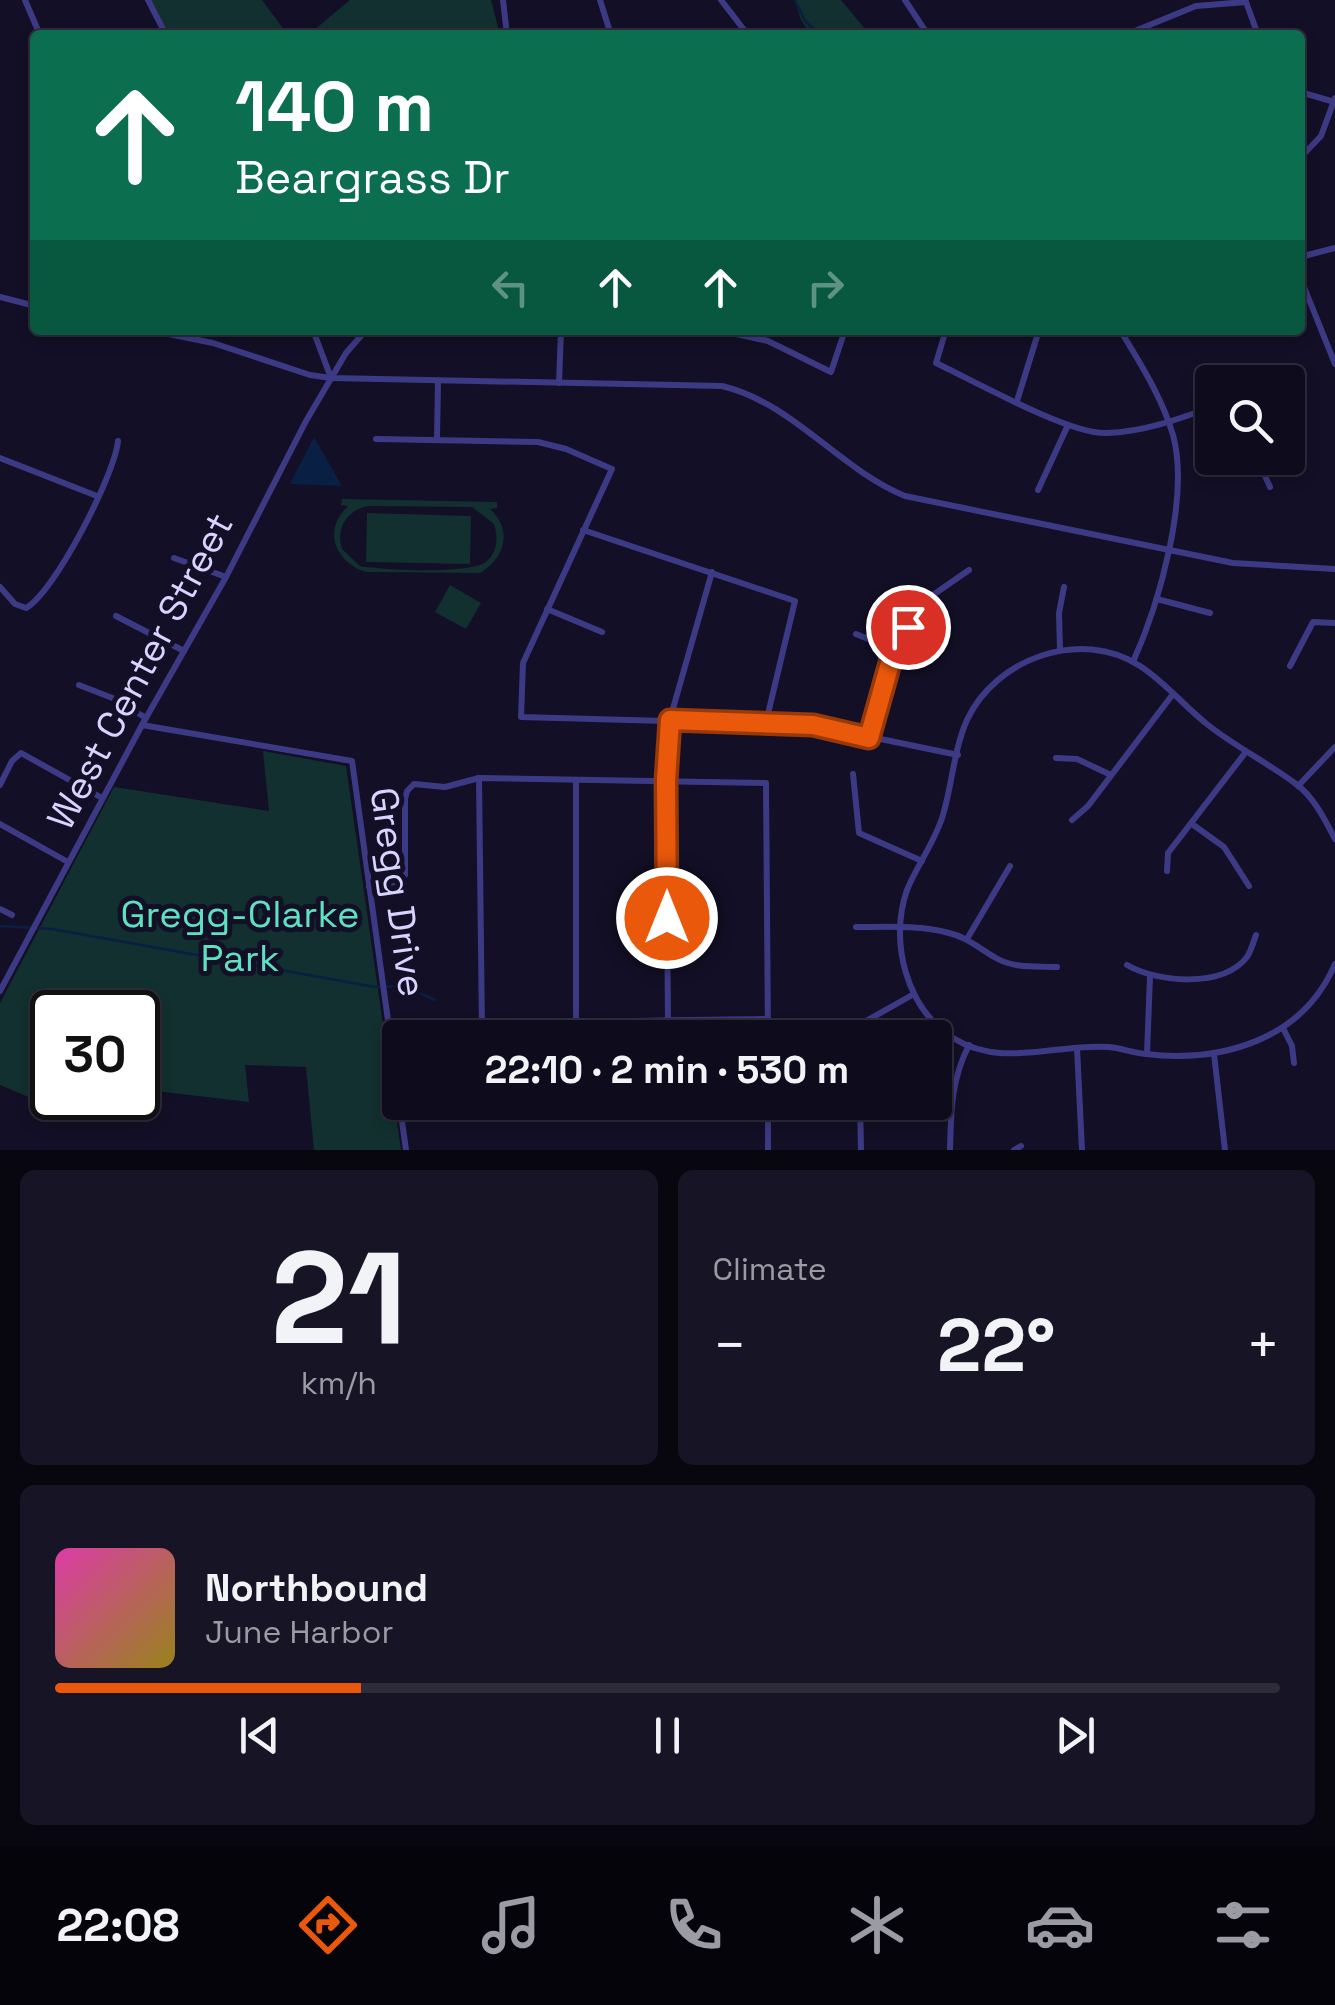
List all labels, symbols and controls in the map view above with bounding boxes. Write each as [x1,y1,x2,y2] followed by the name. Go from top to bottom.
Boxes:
[235,62,434,151] text: 140 m
[70,70,200,200] icon: ahead
[235,149,510,206] text: Beargrass Dr
[483,260,538,315] icon: left
[588,260,643,315] icon: ahead
[693,260,748,315] icon: ahead
[798,260,853,315] icon: right
[1195,365,1305,475] map controls
[1195,365,1305,475] button: search
[36,505,244,837] street label: West Center Street
[866,585,951,670] pin
[881,600,936,655] icon: arrive
[360,784,436,1000] street label: Gregg Drive
[615,866,719,970] position arrow
[120,890,360,982] park label: Gregg-Clarke Park
[30,990,160,1120] speed limit sign: 30
[485,1046,849,1094] text: 22:10 · 2 min · 530 m
[271,1215,407,1381] text: 21
[713,1249,827,1289] text: Climate
[937,1297,1056,1393] text: 22°
[713,1310,747,1380] text: −
[1246,1310,1280,1380] text: +
[301,1363,377,1403] text: km/h
[205,1564,428,1612] text: Northbound
[205,1612,393,1652] text: June Harbor
[232,1708,287,1763] icon: previous
[640,1708,695,1763] icon: pause
[1048,1708,1103,1763] icon: next
[293,1890,363,1960] icon: directions
[476,1890,546,1960] icon: music
[659,1890,729,1960] icon: phone
[842,1890,912,1960] icon: climate
[1025,1890,1095,1960] icon: car
[1208,1890,1278,1960] icon: filters
[57,1897,180,1954] text: 22:08

